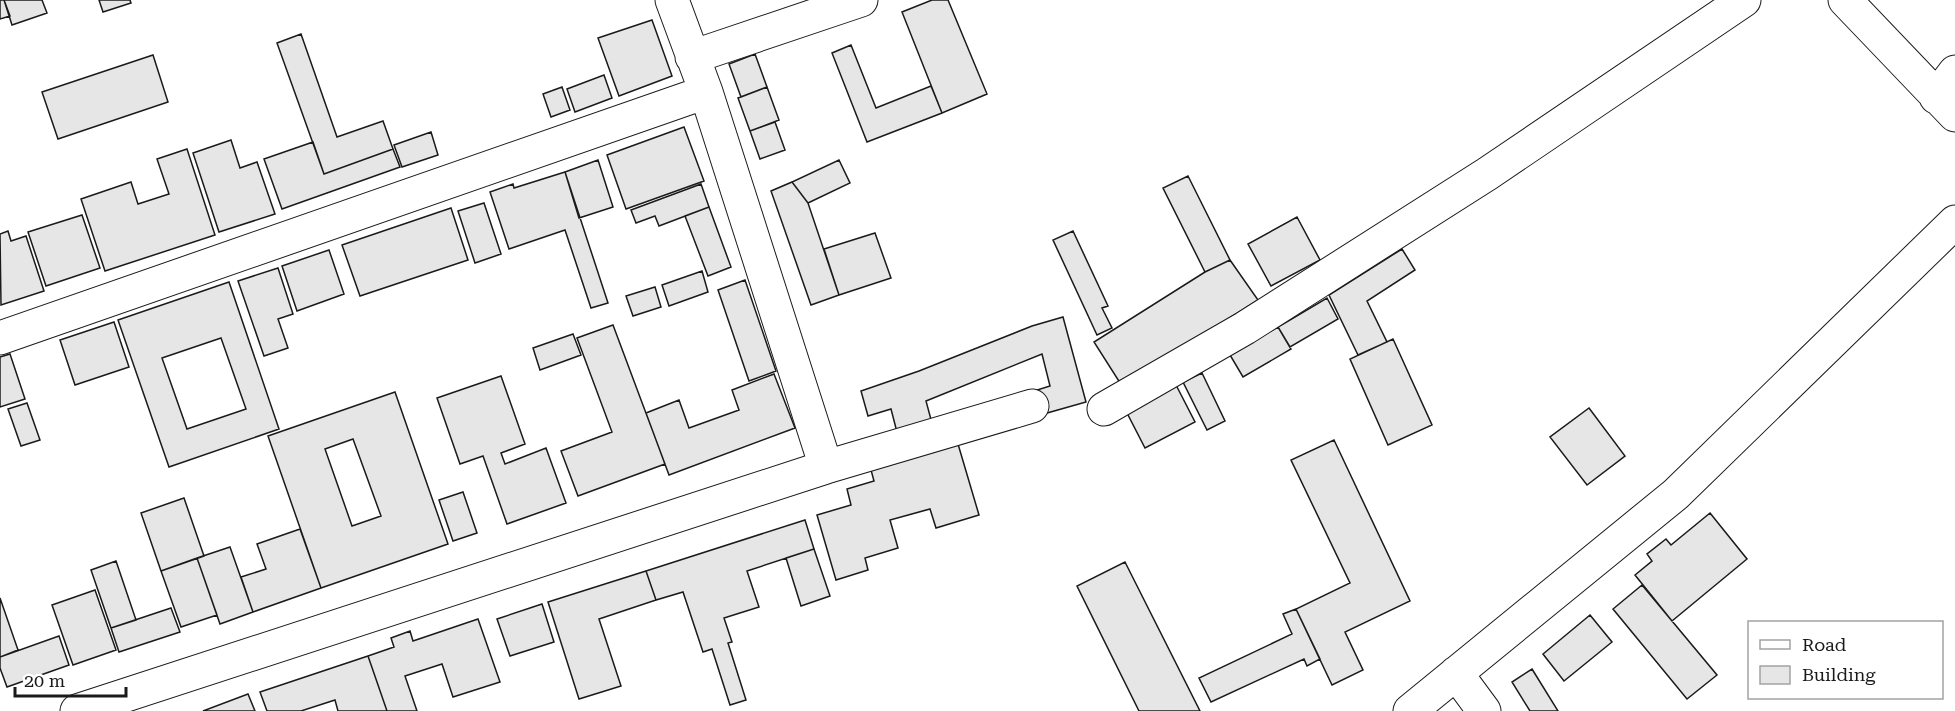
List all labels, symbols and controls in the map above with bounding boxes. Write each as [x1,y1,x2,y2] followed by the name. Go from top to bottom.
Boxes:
[1748,621,1943,699] legend
[1802,634,1847,655] text: Road
[15,660,126,698] scale bar
[1802,664,1876,685] text: Building
[24,670,65,691] text: 20 m

